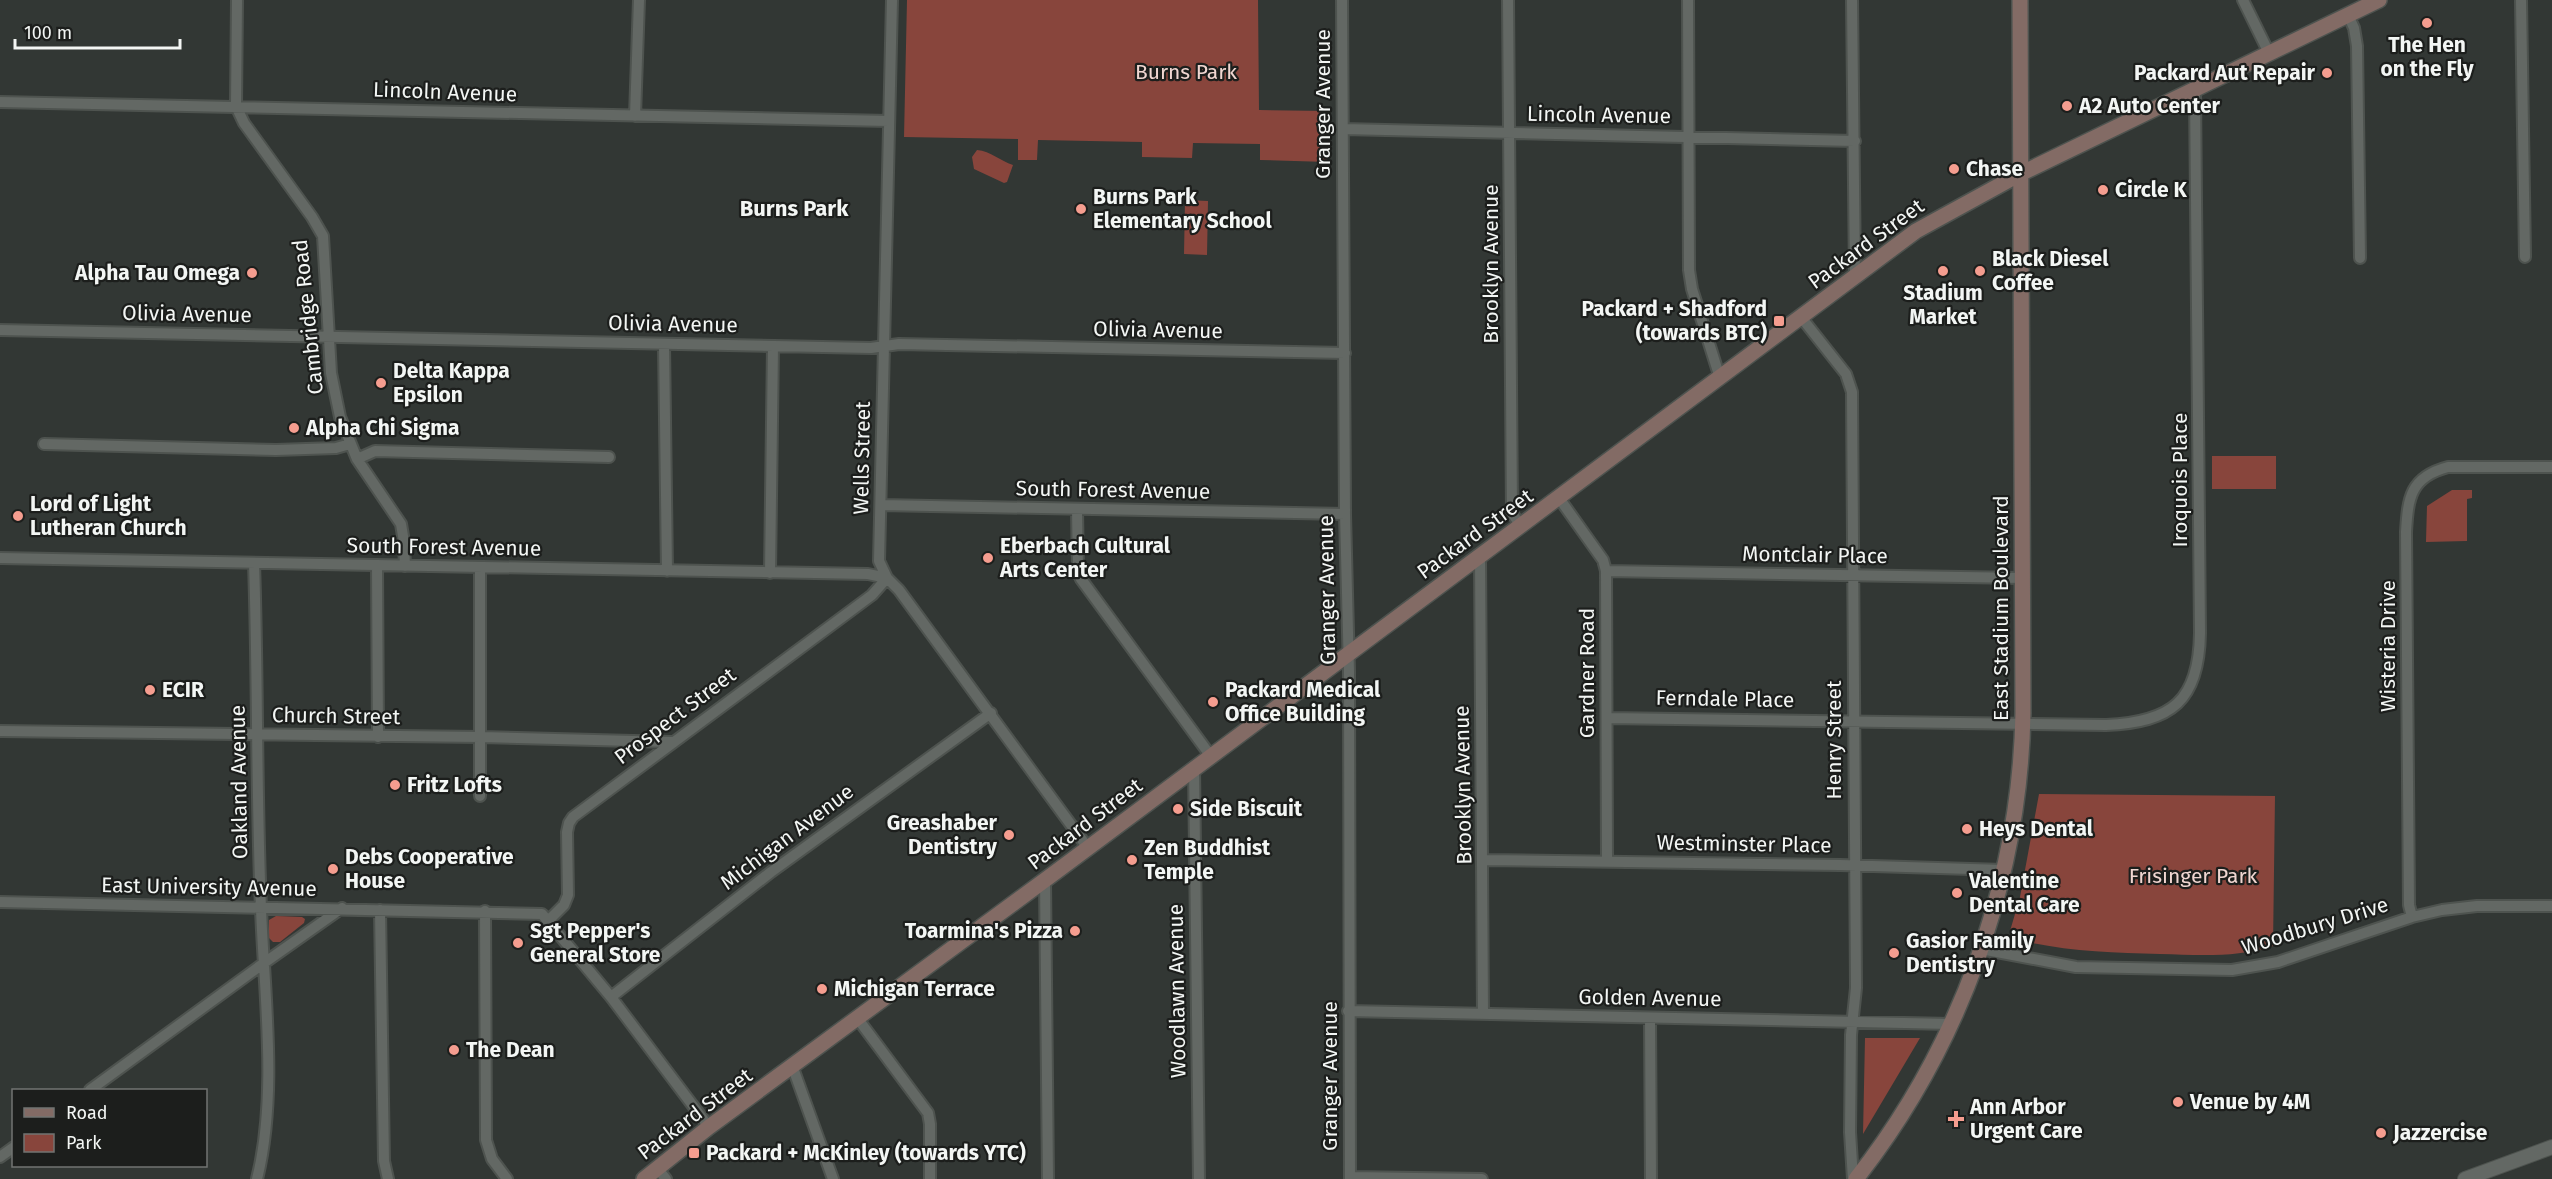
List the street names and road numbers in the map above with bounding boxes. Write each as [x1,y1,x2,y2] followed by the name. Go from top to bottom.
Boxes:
[1310,29,1336,179] street label: Granger Avenue
[372,76,518,108] street label: Lincoln Avenue
[1527,101,1671,129] street label: Lincoln Avenue
[1478,184,1504,344] street label: Brooklyn Avenue
[1803,193,1929,295] street label: Packard Street
[287,238,329,396] street label: Cambridge Road
[122,300,252,328] street label: Olivia Avenue
[608,310,738,338] street label: Olivia Avenue
[1093,316,1223,344] street label: Olivia Avenue
[848,401,876,515] street label: Wells Street
[2167,413,2193,547] street label: Iroquois Place
[1015,475,1211,505] street label: South Forest Avenue
[1412,483,1538,585] street label: Packard Street
[1988,495,2014,721] street label: East Stadium Boulevard
[1313,515,1341,665] street label: Granger Avenue
[346,532,542,562] street label: South Forest Avenue
[1742,541,1888,569] street label: Montclair Place
[2375,580,2401,712] street label: Wisteria Drive
[1574,608,1600,738] street label: Gardner Road
[609,662,741,770] street label: Prospect Street
[1821,680,1847,800] street label: Henry Street
[1655,685,1795,713] street label: Ferndale Place
[272,702,401,730] street label: Church Street
[225,705,253,859] street label: Oakland Avenue
[1449,705,1477,865] street label: Brooklyn Avenue
[1022,772,1148,876] street label: Packard Street
[715,778,859,896] street label: Michigan Avenue
[1656,829,1832,859] street label: Westminster Place
[101,872,317,902] street label: East University Avenue
[2238,891,2392,961] street label: Woodbury Drive
[1162,904,1192,1078] street label: Woodlawn Avenue
[1578,984,1722,1012] street label: Golden Avenue
[1317,1001,1343,1151] street label: Granger Avenue
[632,1062,758,1166] street label: Packard Street

